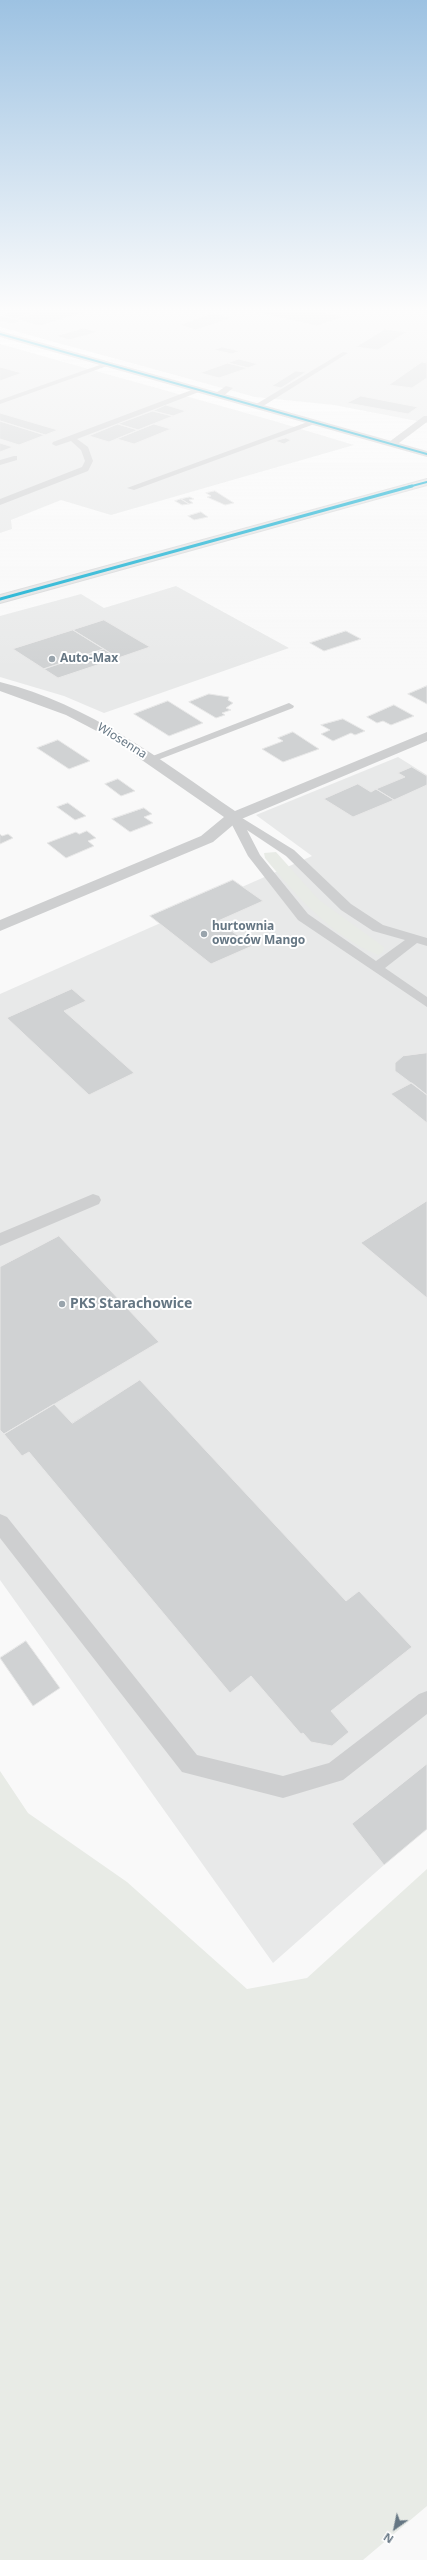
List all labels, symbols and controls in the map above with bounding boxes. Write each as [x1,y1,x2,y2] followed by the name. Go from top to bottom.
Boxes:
[60,652,118,666] place label: Auto-Max
[47,654,57,664] marker: Auto-Max
[95,720,149,762] street label: Wiosenna
[212,920,305,948] place label: hurtownia owoców Mango
[199,929,209,939] marker: hurtownia owoców Mango
[70,1296,192,1312] place label: PKS Starachowice
[57,1299,67,1309] marker: PKS Starachowice
[375,2508,415,2548] north arrow
[380,2530,396,2547] text: N

